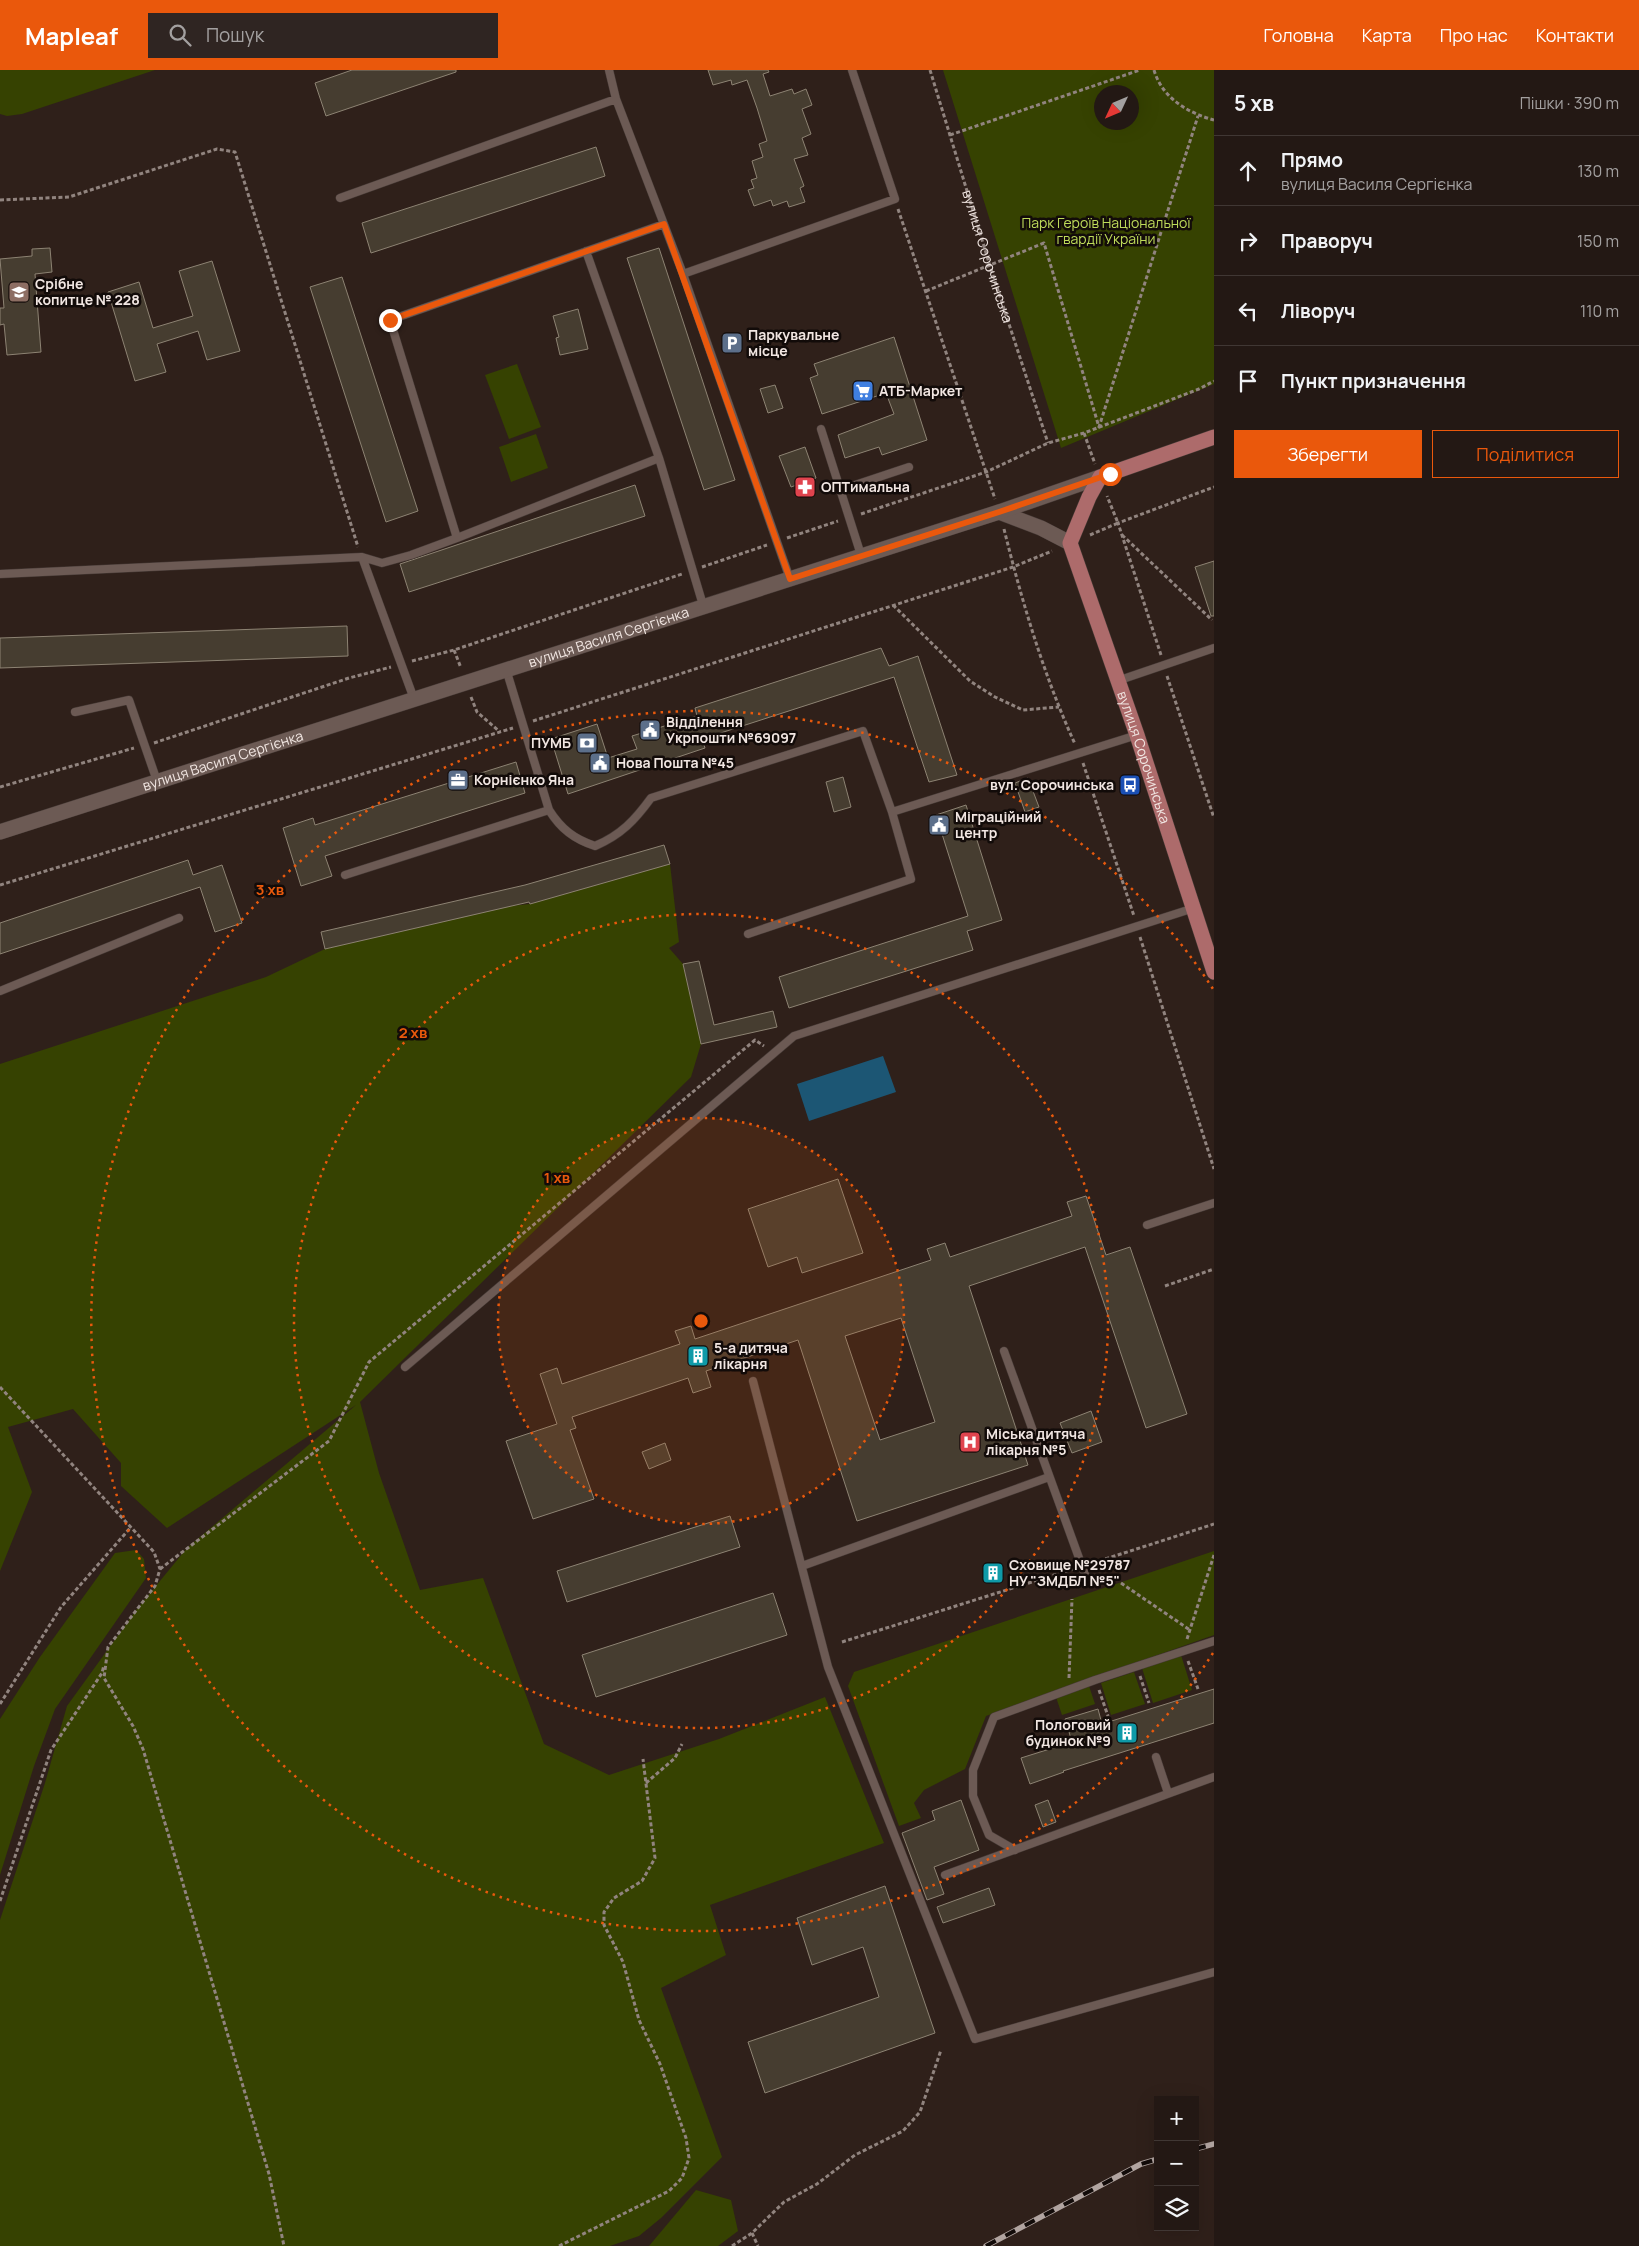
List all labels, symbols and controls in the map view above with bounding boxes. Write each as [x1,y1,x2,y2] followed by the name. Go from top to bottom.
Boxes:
[148,13,498,58] search box
[25,19,118,52] text: Mapleaf
[166,21,194,49] icon: search
[206,22,264,48] text: Пошук
[1264,23,1334,47] text: Головна
[1362,23,1412,47] text: Карта
[1440,23,1508,47] text: Про нас
[1536,23,1614,47] text: Контакти
[1094,85,1139,130] north arrow
[1234,89,1274,117] text: 5 хв
[1520,92,1619,114] text: Пішки · 390 m
[1281,147,1343,173] text: Прямо
[1234,157,1262,185] icon: ahead
[1577,160,1619,182] text: 130 m
[1281,173,1472,195] text: вулиця Василя Сергієнка
[958,187,1018,325] street label: вулиця Сорочинська
[1021,213,1191,248] park label: Парк Героїв Національної гвардії України
[1234,227,1262,255] icon: right
[1281,228,1373,254] text: Праворуч
[1577,230,1619,252] text: 150 m
[35,274,140,309] place label: Срібне копитце № 228
[7,280,31,304] school or university icon: Срібне копитце № 228
[1234,297,1262,325] icon: left
[1281,298,1355,324] text: Ліворуч
[1580,300,1619,322] text: 110 m
[379,309,402,332] route end
[748,325,839,360] place label: Паркувальне місце
[720,331,744,355] parking icon: Паркувальне місце
[1234,367,1262,395] icon: arrive
[1281,368,1466,394] text: Пункт призначення
[851,379,875,403] supermarket icon: АТБ-Маркет
[879,381,963,400] place label: АТБ-Маркет
[1234,430,1422,478] button: Зберегти
[1432,430,1619,478] button: Поділитися
[1099,463,1122,486] route start
[793,475,817,499] pharmacy icon: ОПТимальна
[821,477,910,496] place label: ОПТимальна
[526,602,691,671] street label: вулиця Василя Сергієнка
[1113,688,1175,826] street label: вулиця Сорочинська
[666,712,796,747] place label: Відділення Укрпошти №69097
[638,718,662,742] public building icon: Відділення Укрпошти №69097
[140,726,305,795] street label: вулиця Василя Сергієнка
[575,731,599,755] bank icon: ПУМБ
[531,733,571,752] place label: ПУМБ
[588,751,612,775] public building icon: Нова Пошта №45
[616,753,734,772] place label: Нова Пошта №45
[446,768,470,792] office icon: Корнієнко Яна
[474,770,574,789] place label: Корнієнко Яна
[1118,773,1142,797] bus stop icon: вул. Сорочинська
[990,775,1114,794] place label: вул. Сорочинська
[955,807,1042,842] place label: Міграційний центр
[927,813,951,837] public building icon: Міграційний центр
[256,879,284,900] text: 3 хв
[399,1022,427,1043] text: 2 хв
[544,1167,570,1188] text: 1 хв
[692,1312,710,1330] centre of rings
[714,1338,788,1373] place label: 5-а дитяча лікарня
[686,1344,710,1368] building icon: 5-а дитяча лікарня
[986,1424,1085,1459] place label: Міська дитяча лікарня №5
[958,1430,982,1454] hospital icon: Міська дитяча лікарня №5
[1009,1555,1130,1590] place label: Сховище №29787 НУ "ЗМДБЛ №5"
[981,1561,1005,1585] building icon: Сховище №29787 НУ "ЗМДБЛ №5"
[1026,1715,1111,1750] place label: Пологовий будинок №9
[1115,1721,1139,1745] building icon: Пологовий будинок №9
[1154,2096,1199,2231] map controls
[1154,2096,1199,2141] button: +
[1154,2141,1199,2186] button: −
[1154,2186,1199,2231] button: layers

